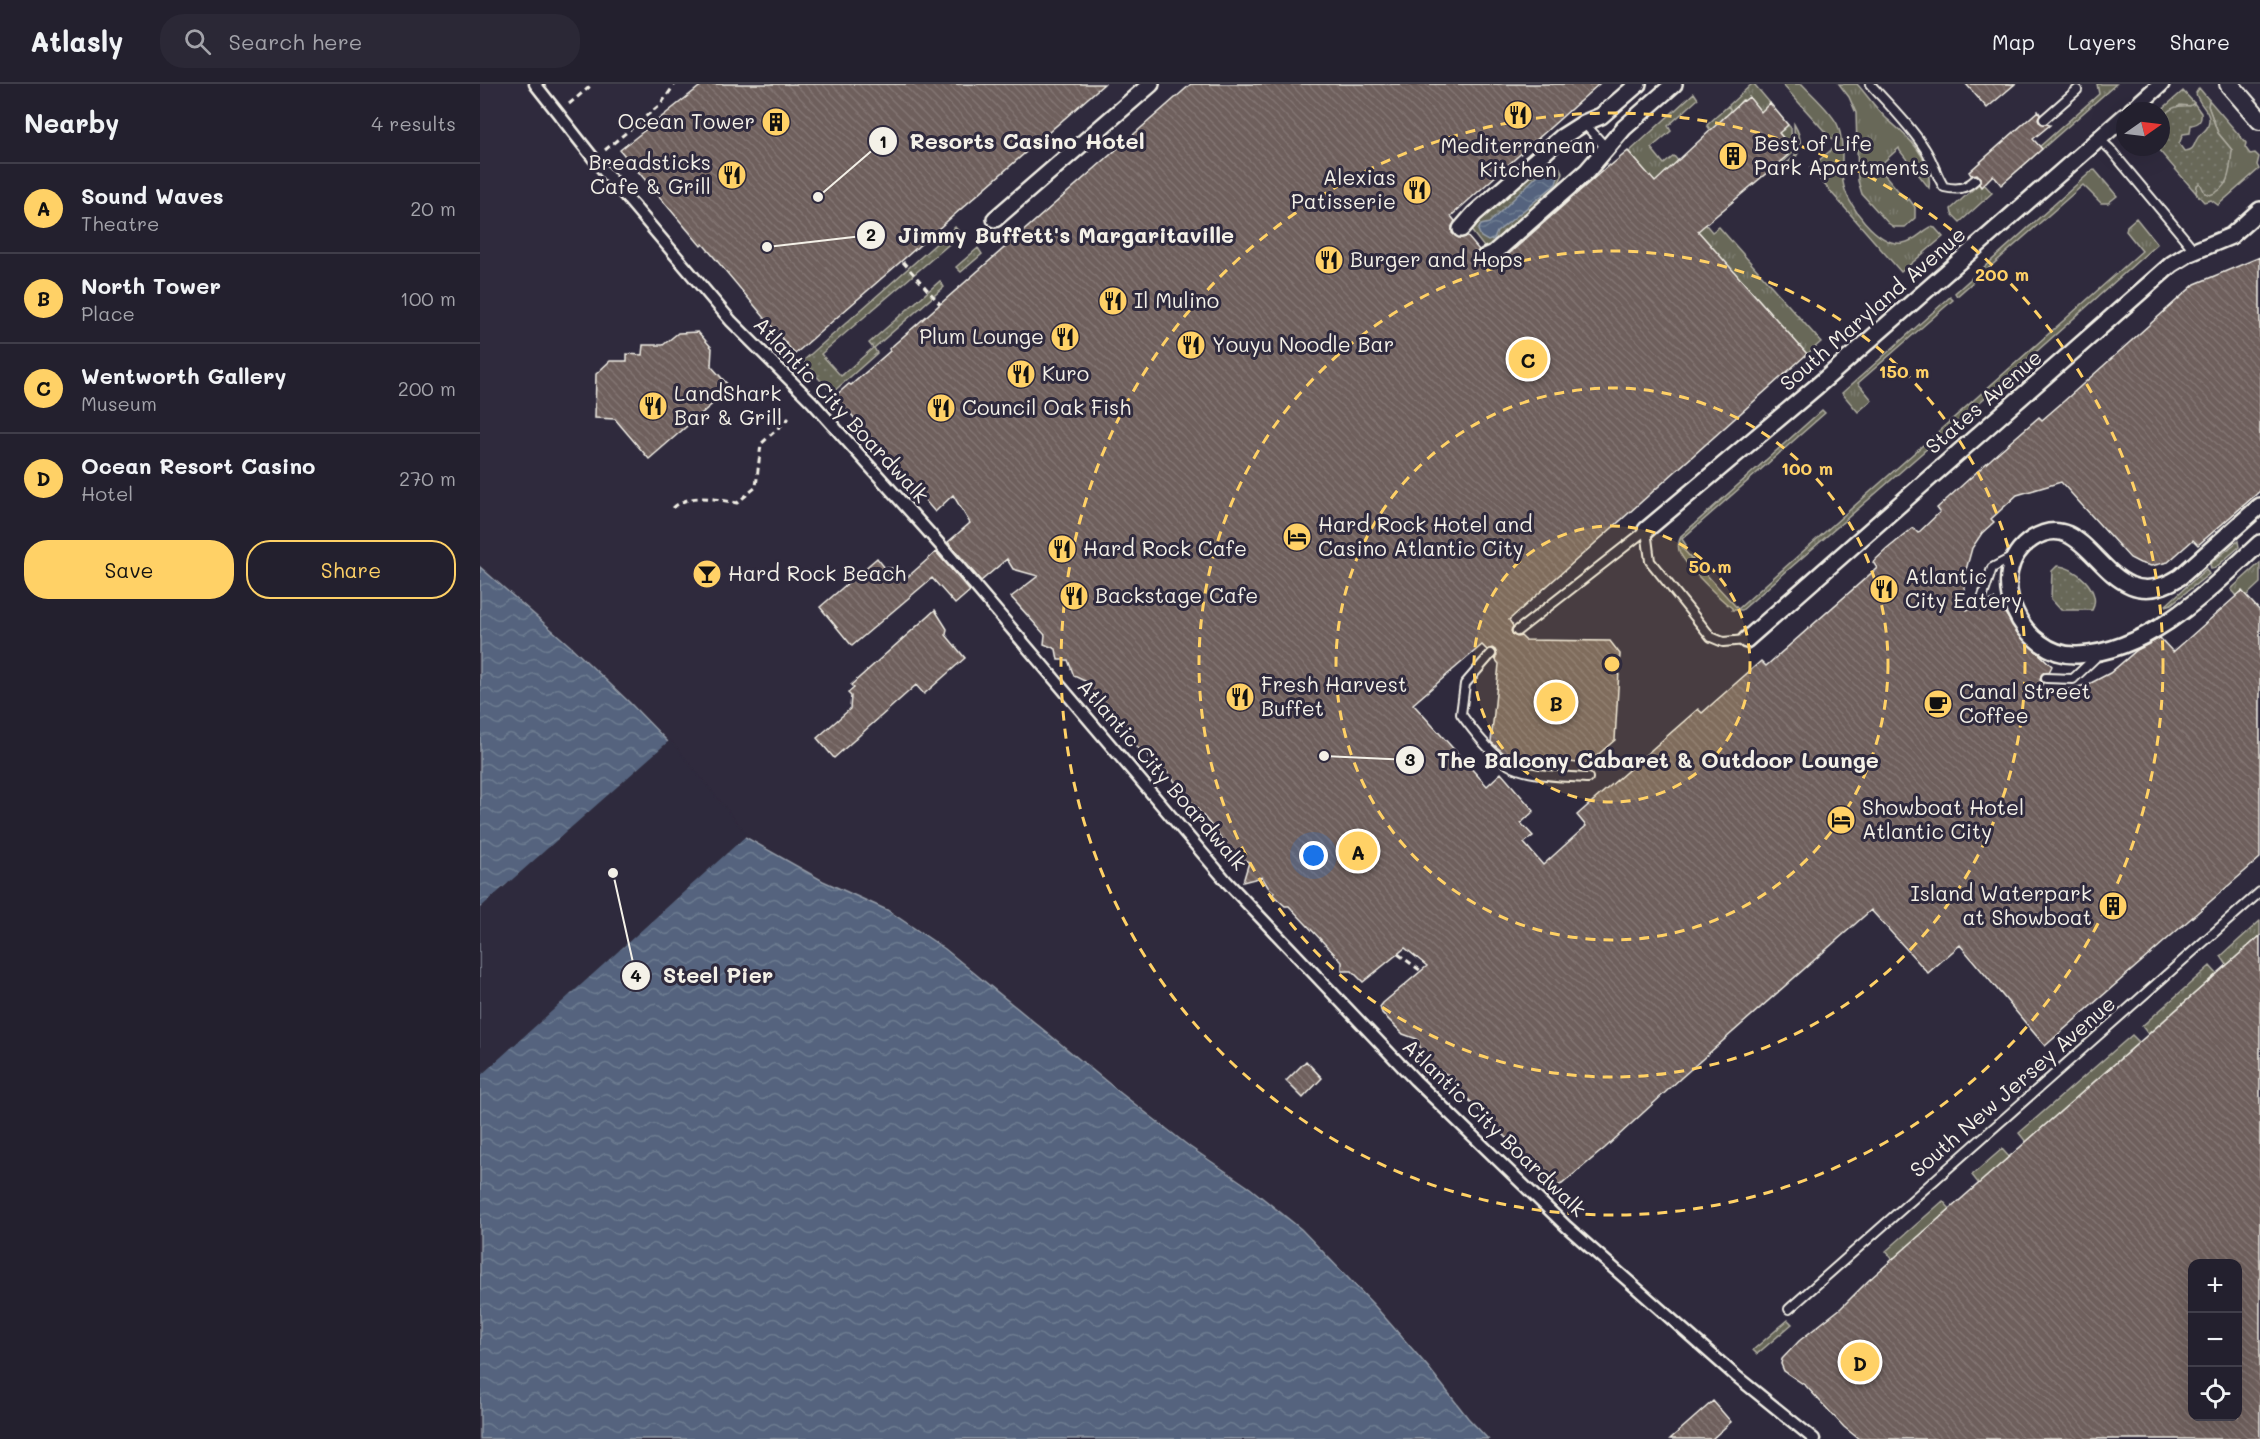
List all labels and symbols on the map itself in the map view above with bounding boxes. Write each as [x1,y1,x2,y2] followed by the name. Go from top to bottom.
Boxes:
[1502,99,1534,131] restaurant icon: Mediterranean Kitchen
[2116,102,2170,156] north arrow
[760,106,792,138] building icon: Ocean Tower
[618,107,755,134] place label: Ocean Tower
[868,121,1157,161] callout: Resorts Casino Hotel
[909,126,1145,155] text: Resorts Casino Hotel
[879,129,887,153] text: 1
[1754,129,1930,180] place label: Best of Life Park Apartments
[1440,131,1596,182] place label: Mediterranean Kitchen
[1717,140,1749,172] building icon: Best of Life Park Apartments
[588,148,711,199] place label: Breadsticks Cafe & Grill
[716,159,748,191] restaurant icon: Breadsticks Cafe & Grill
[1291,163,1396,214] place label: Alexias Patisserie
[1401,174,1433,206] restaurant icon: Alexias Patisserie
[856,215,1246,255] callout: Jimmy Buffett's Margaritaville
[898,220,1234,249] text: Jimmy Buffett's Margaritaville
[1774,220,1971,396] street label: South Maryland Avenue
[866,222,876,246] text: 2
[1313,244,1345,276] restaurant icon: Burger and Hops
[1350,245,1523,272] place label: Burger and Hops
[1975,262,2029,286] text: 200 m
[1097,285,1129,317] restaurant icon: Il Mulino
[1134,286,1219,313] place label: Il Mulino
[749,310,936,508] street label: Atlantic City Boardwalk
[1049,321,1081,353] restaurant icon: Plum Lounge
[919,322,1044,349] place label: Plum Lounge
[1175,329,1207,361] restaurant icon: Youyu Noodle Bar
[1212,330,1394,357] place label: Youyu Noodle Bar
[1508,336,1548,382] pin: C
[1919,343,2047,459] street label: States Avenue
[1005,358,1037,390] restaurant icon: Kuro
[1042,359,1089,386] place label: Kuro
[1879,359,1929,383] text: 150 m
[674,379,782,430] place label: LandShark Bar & Grill
[637,390,669,422] restaurant icon: LandShark Bar & Grill
[925,392,957,424] restaurant icon: Council Oak Fish
[962,393,1131,420] place label: Council Oak Fish
[1781,456,1833,480] text: 100 m
[1318,510,1532,561] place label: Hard Rock Hotel and Casino Atlantic City
[1281,521,1313,553] hotel icon: Hard Rock Hotel and Casino Atlantic City
[1046,533,1078,565] restaurant icon: Hard Rock Cafe
[1083,534,1247,561] place label: Hard Rock Cafe
[1689,554,1731,578] text: 50 m
[691,558,723,590] bar icon: Hard Rock Beach
[728,559,906,586] place label: Hard Rock Beach
[1905,562,2022,613] place label: Atlantic City Eatery
[1868,573,1900,605] restaurant icon: Atlantic City Eatery
[1058,580,1090,612] restaurant icon: Backstage Cafe
[1095,581,1258,608] place label: Backstage Cafe
[1602,654,1622,674] centre of rings
[1261,670,1407,721] place label: Fresh Harvest Buffet
[1073,673,1254,875] street label: Atlantic City Boardwalk
[1959,677,2091,728] place label: Canal Street Coffee
[1536,680,1576,724] pin: B
[1224,681,1256,713] restaurant icon: Fresh Harvest Buffet
[1922,688,1954,720] cafe icon: Canal Street Coffee
[1395,740,1891,780] callout: The Balcony Cabaret & Outdoor Lounge
[1437,745,1879,774] text: The Balcony Cabaret & Outdoor Lounge
[1405,747,1416,771] text: 3
[1862,793,2024,844] place label: Showboat Hotel Atlantic City
[1825,804,1857,836] hotel icon: Showboat Hotel Atlantic City
[1338,828,1378,873] pin: A
[1299,841,1328,870] your location
[1911,879,2092,930] place label: Island Waterpark at Showboat
[2097,890,2129,922] building icon: Island Waterpark at Showboat
[621,956,786,996] callout: Steel Pier
[663,960,773,989] text: Steel Pier
[630,963,642,987] text: 4
[1904,989,2120,1183] street label: South New Jersey Avenue
[1398,1032,1593,1222] street label: Atlantic City Boardwalk
[1840,1340,1880,1384] pin: D

